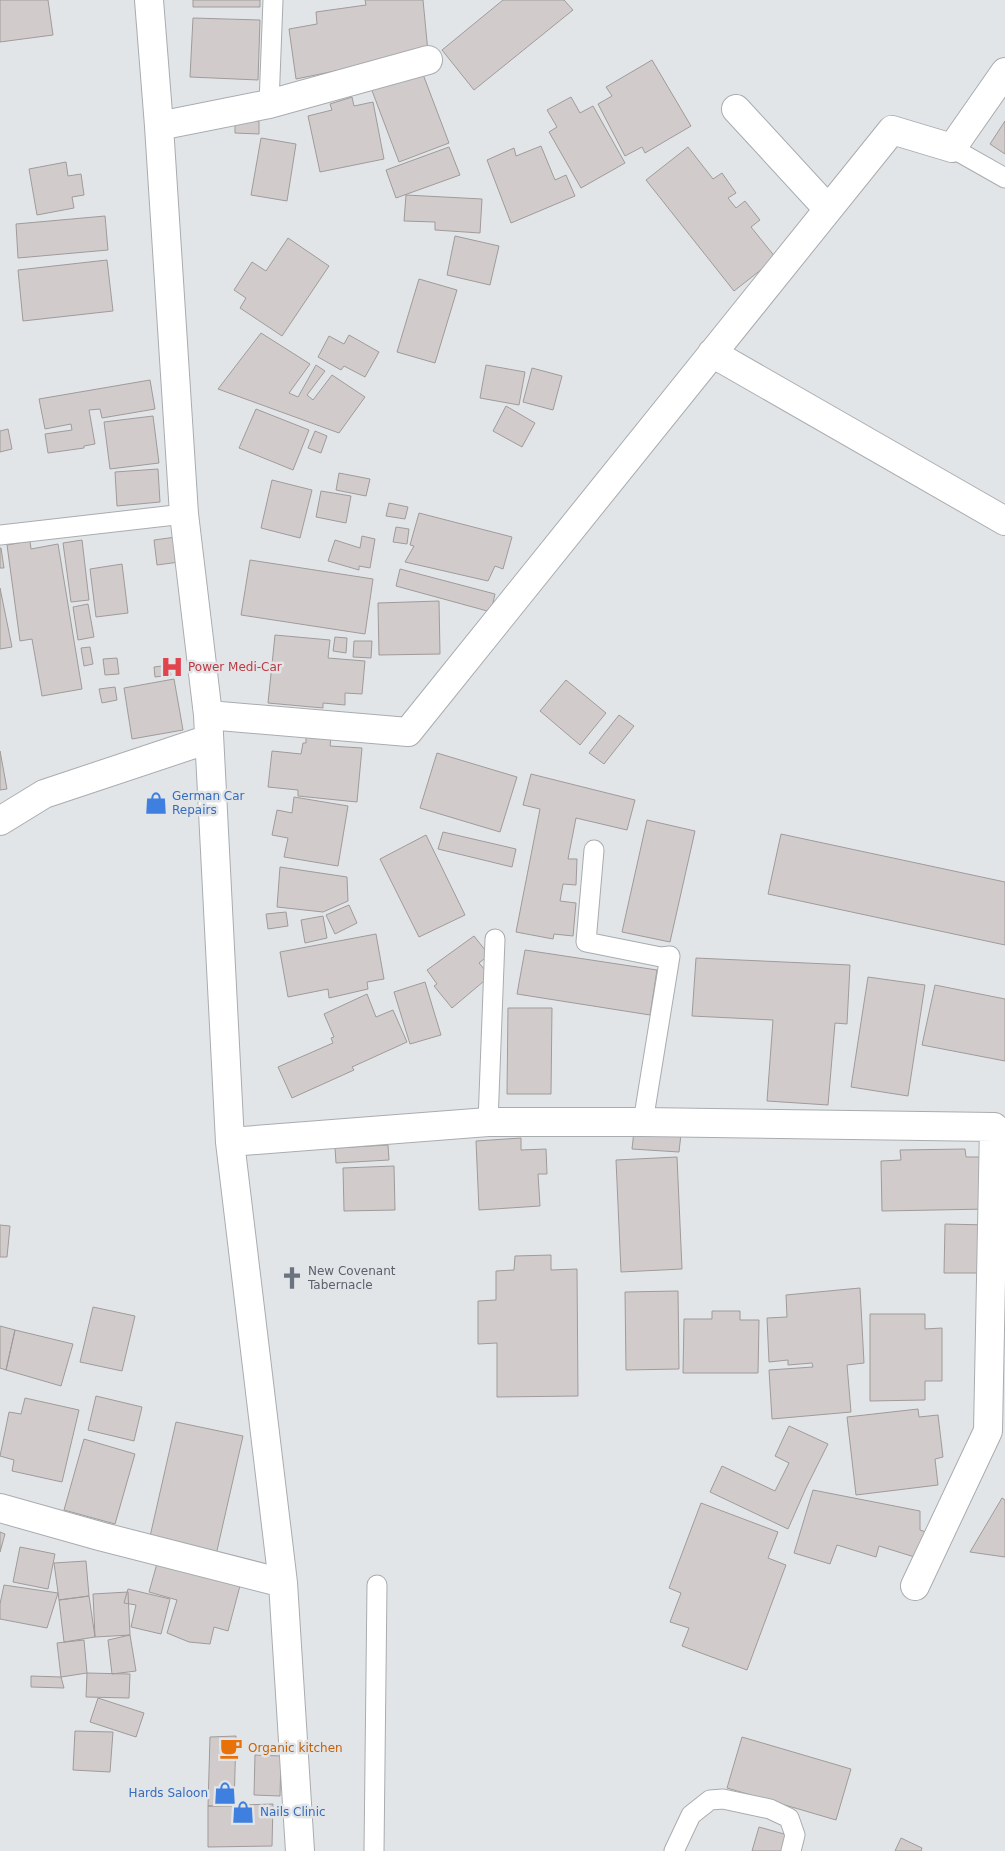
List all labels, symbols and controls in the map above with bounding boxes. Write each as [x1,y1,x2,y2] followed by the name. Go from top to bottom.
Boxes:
[159,654,185,680] hospital icon: Power Medi-Car
[188,660,282,674] place label: Power Medi-Car
[172,789,245,817] place label: German Car Repairs
[143,790,169,816] shop icon: German Car Repairs
[307,1264,396,1292] place label: New Covenant Tabernacle
[279,1265,305,1291] church icon: New Covenant Tabernacle
[218,1735,244,1761] cafe icon: Organic kitchen
[248,1741,343,1755] place label: Organic kitchen
[212,1780,238,1806] shop icon: Hards Saloon
[129,1786,208,1800] place label: Hards Saloon
[230,1799,256,1825] shop icon: Nails Clinic
[260,1805,326,1819] place label: Nails Clinic

